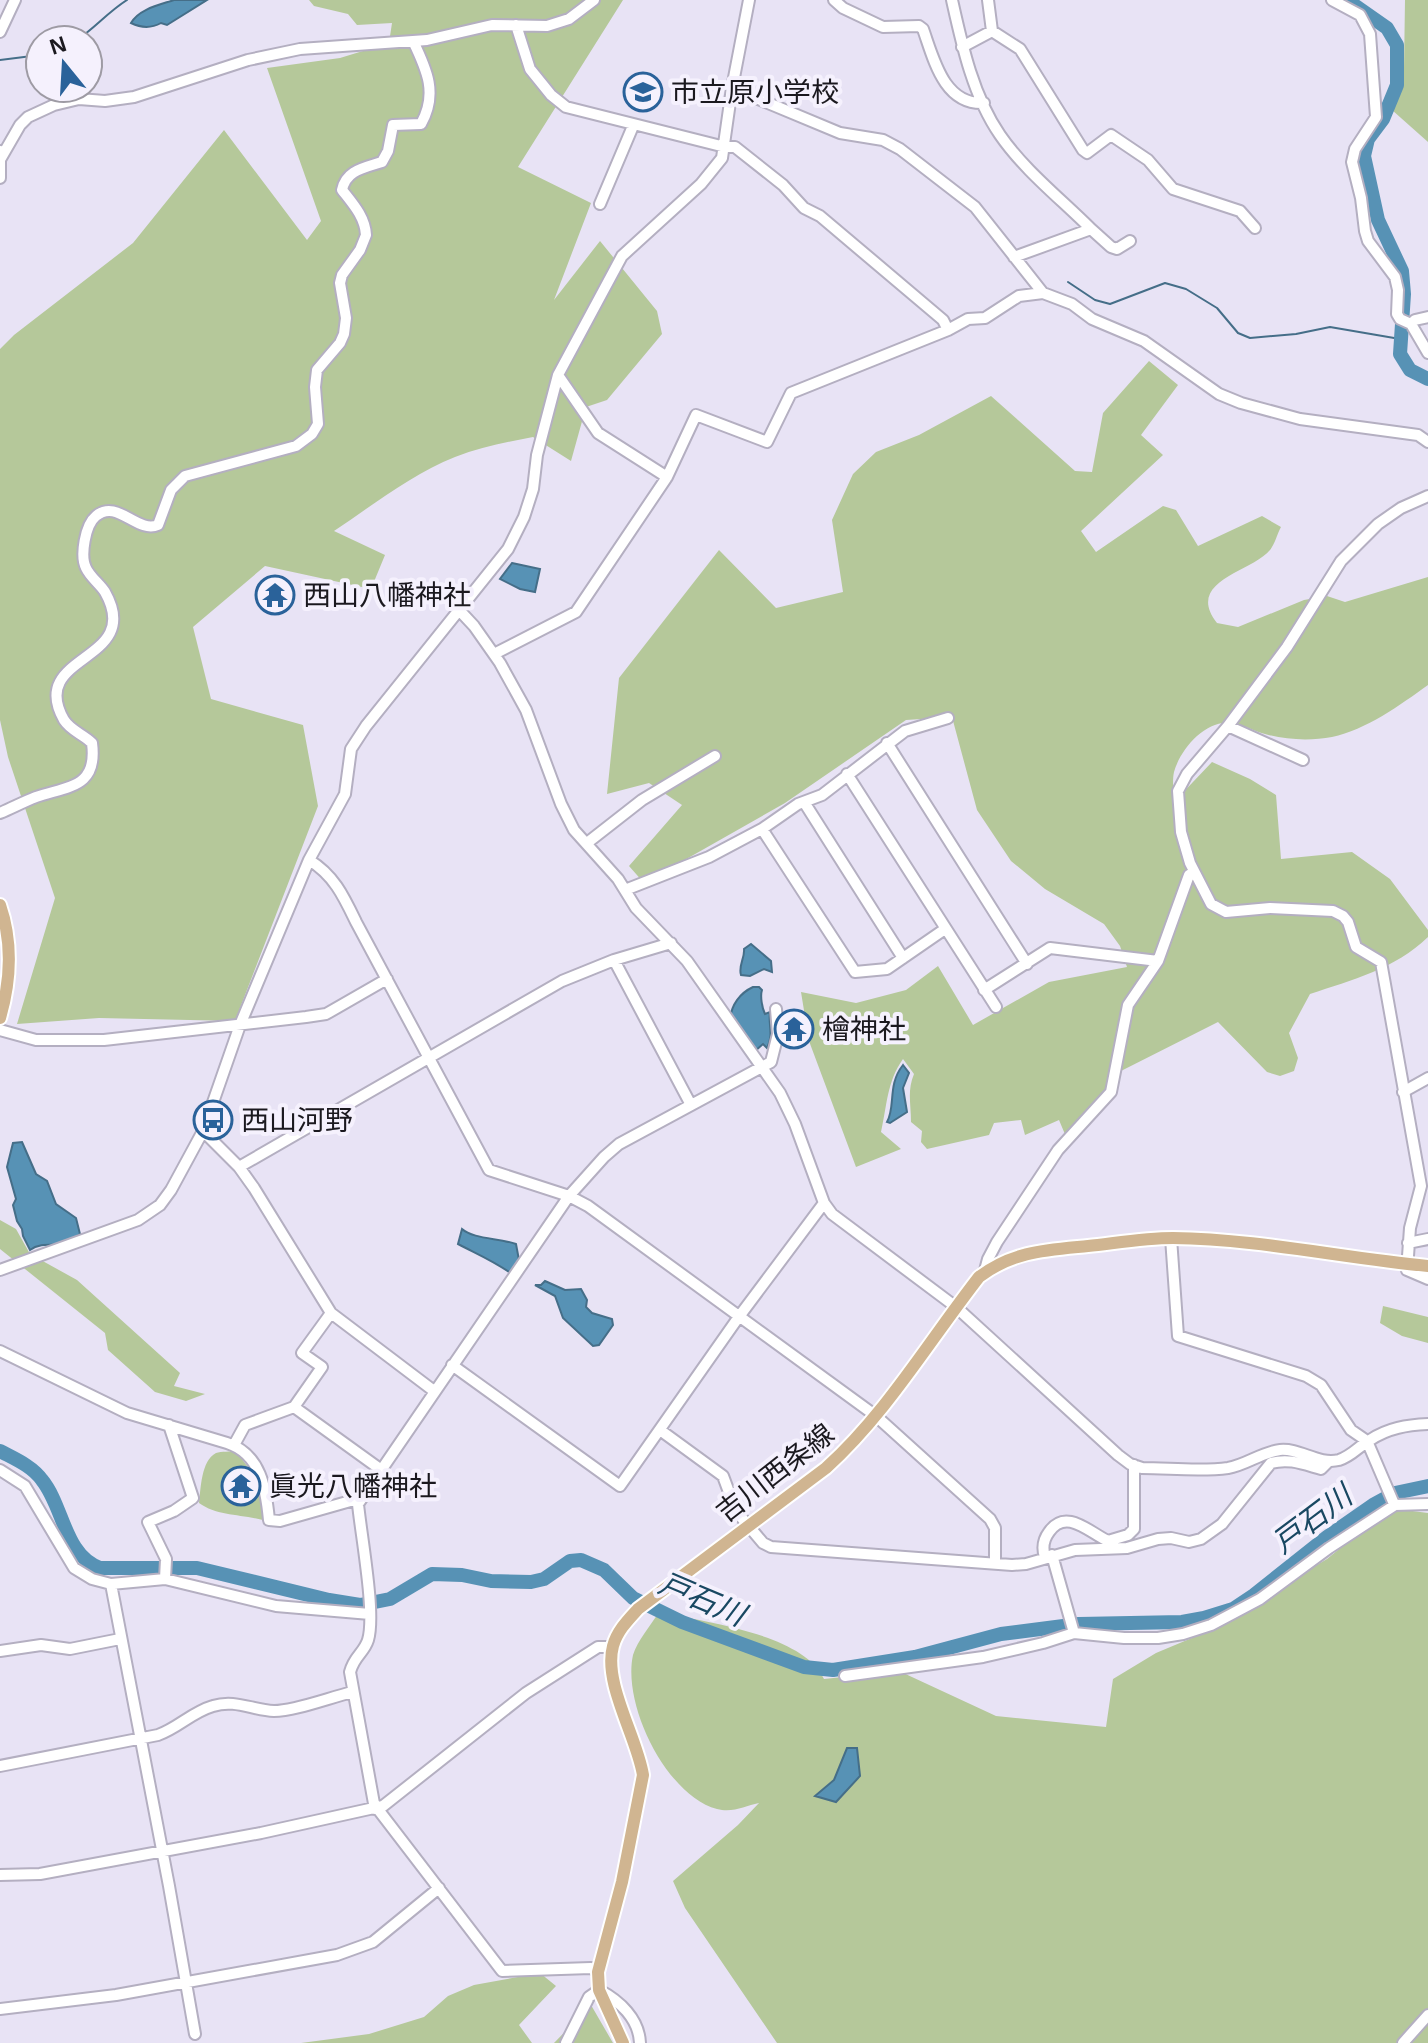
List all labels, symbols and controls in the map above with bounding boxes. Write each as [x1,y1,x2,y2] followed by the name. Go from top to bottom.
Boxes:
[24,24,104,104] north arrow
[47,31,69,60] text: N
[622,71,664,113] school or university icon: 市立原小学校
[671,77,839,108] place label: 市立原小学校
[254,574,296,616] temple icon: 西山八幡神社
[303,580,471,611] place label: 西山八幡神社
[773,1008,815,1050] temple icon: 檜神社
[822,1014,906,1045] place label: 檜神社
[192,1099,234,1141] bus stop icon: 西山河野
[241,1105,353,1136] place label: 西山河野
[710,1418,840,1528] street label: 吉川西条線
[220,1465,262,1507] temple icon: 眞光八幡神社
[269,1471,437,1502] place label: 眞光八幡神社
[1266,1477,1360,1559] water label: 戸石川
[654,1566,753,1633] water label: 戸石川

